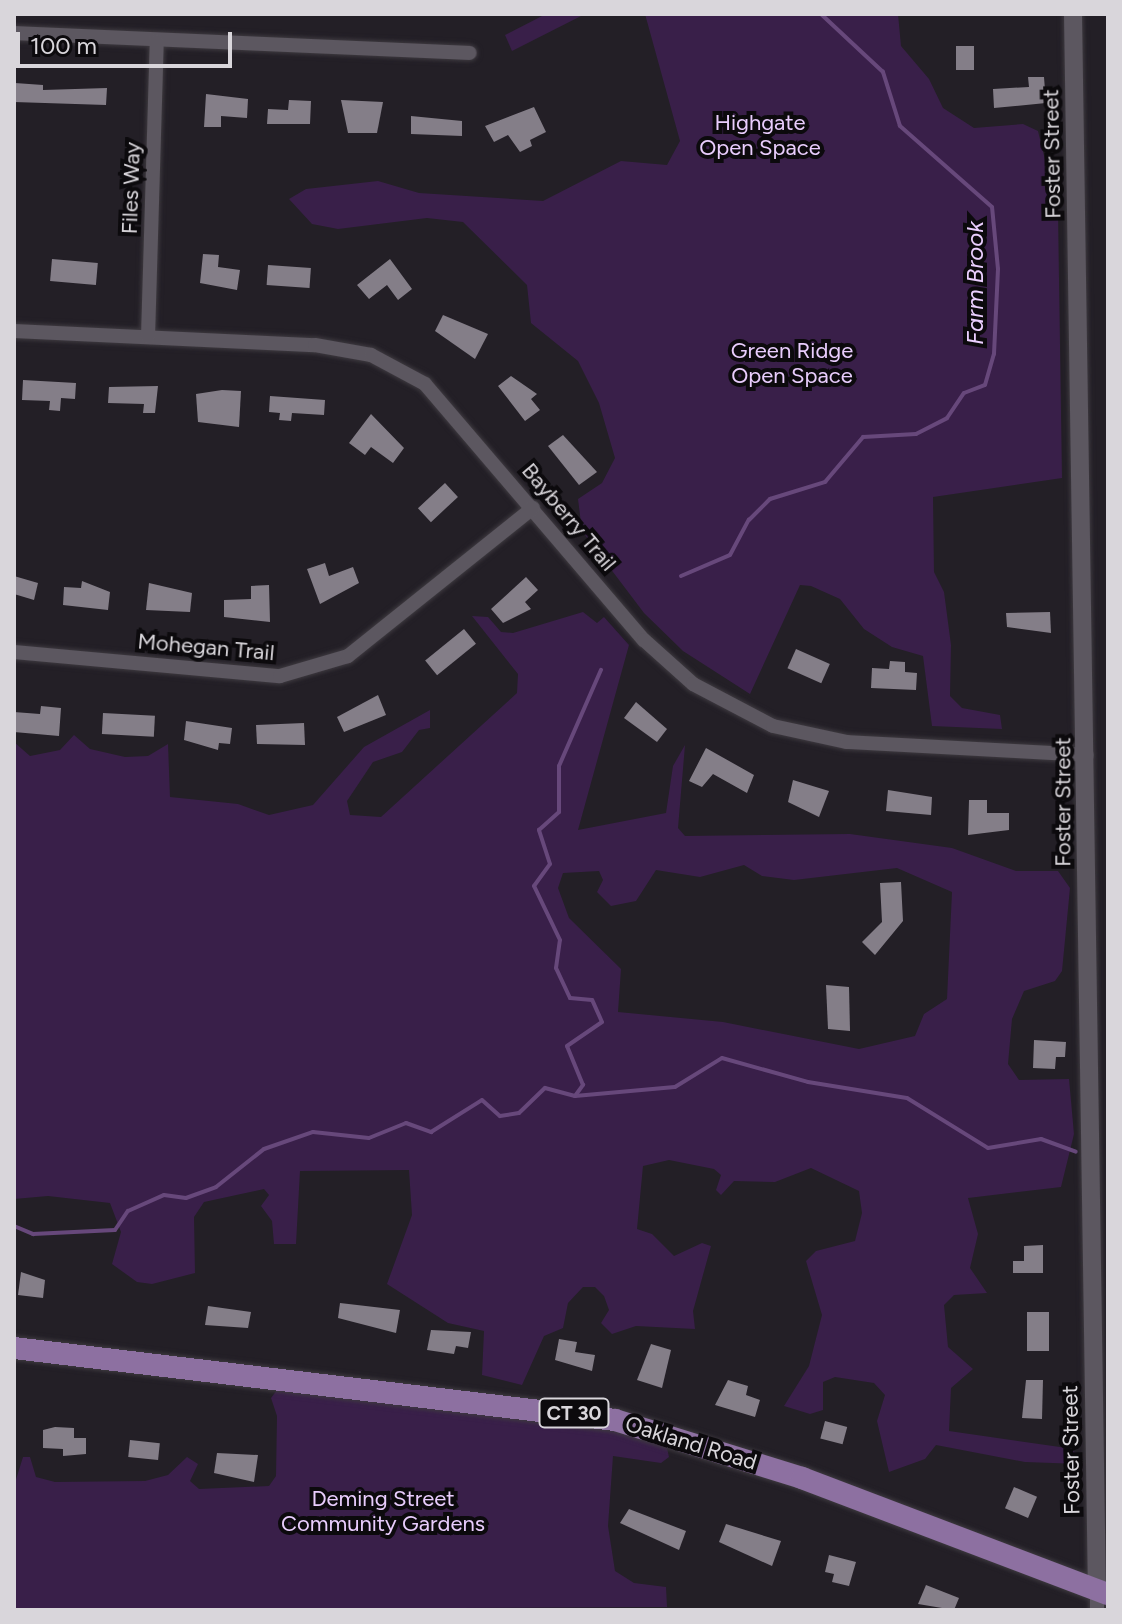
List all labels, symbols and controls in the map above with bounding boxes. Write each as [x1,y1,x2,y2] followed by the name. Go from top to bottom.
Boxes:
[20,16,236,66] scale bar
[30,31,97,60] text: 100 m
[1038,89,1066,219] street label: Foster Street
[699,109,821,160] park label: Highgate Open Space
[116,141,146,235] street label: Files Way
[961,221,989,345] water label: Farm Brook
[731,337,853,388] park label: Green Ridge Open Space
[516,458,622,576] street label: Bayberry Trail
[137,628,275,666] street label: Mohegan Trail
[1050,737,1076,867] street label: Foster Street
[1057,1385,1085,1515] street label: Foster Street
[538,1397,610,1429] road number: CT 30
[622,1410,760,1476] street label: Oakland Road
[281,1485,485,1536] park label: Deming Street Community Gardens

